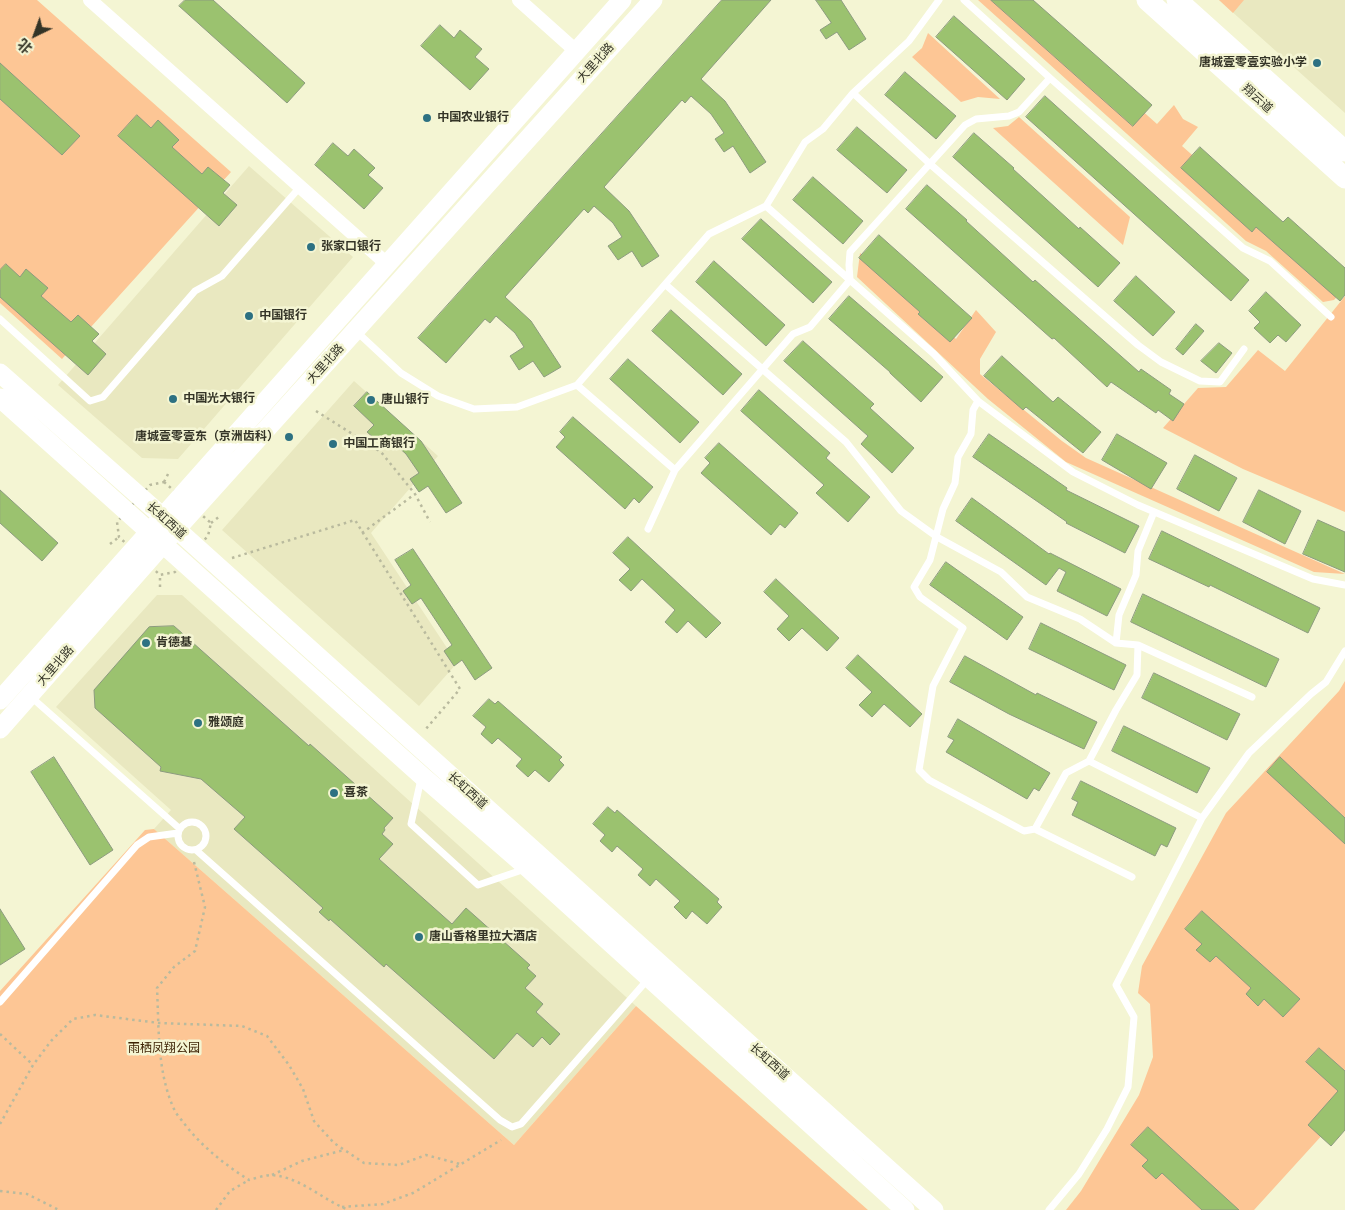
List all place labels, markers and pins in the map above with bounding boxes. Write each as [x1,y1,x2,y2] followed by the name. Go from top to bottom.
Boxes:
[1199,56,1307,70] place label: 唐城壹零壹实验小学
[1311,57,1323,69] marker: 唐城壹零壹实验小学
[437,111,509,125] place label: 中国农业银行
[421,112,433,124] marker: 中国农业银行
[321,240,381,254] place label: 张家口银行
[305,241,317,253] marker: 张家口银行
[259,309,307,323] place label: 中国银行
[243,310,255,322] marker: 中国银行
[183,392,255,406] place label: 中国光大银行
[167,393,179,405] marker: 中国光大银行
[381,393,429,407] place label: 唐山银行
[365,394,377,406] marker: 唐山银行
[135,430,279,444] place label: 唐城壹零壹东（京洲齿科）
[283,431,295,443] marker: 唐城壹零壹东（京洲齿科）
[343,437,415,451] place label: 中国工商银行
[327,438,339,450] marker: 中国工商银行
[156,636,192,650] place label: 肯德基
[140,637,152,649] marker: 肯德基
[208,716,244,730] place label: 雅颂庭
[192,717,204,729] marker: 雅颂庭
[344,786,368,800] place label: 喜茶
[328,787,340,799] marker: 喜茶
[429,930,537,944] place label: 唐山香格里拉大酒店
[413,931,425,943] marker: 唐山香格里拉大酒店

